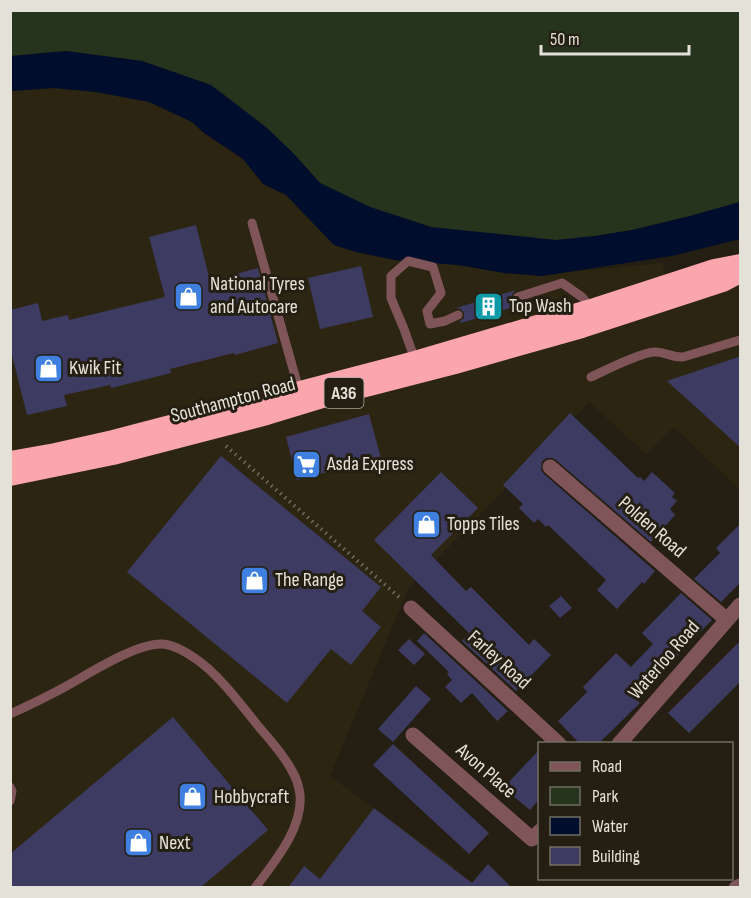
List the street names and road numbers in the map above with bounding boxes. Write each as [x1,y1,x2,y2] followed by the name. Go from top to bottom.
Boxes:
[168,372,298,428] street label: Southampton Road
[324,378,364,408] road number: A36
[613,491,691,563] street label: Polden Road
[623,616,705,704] street label: Waterloo Road
[463,625,535,695] street label: Farley Road
[450,738,521,804] street label: Avon Place

